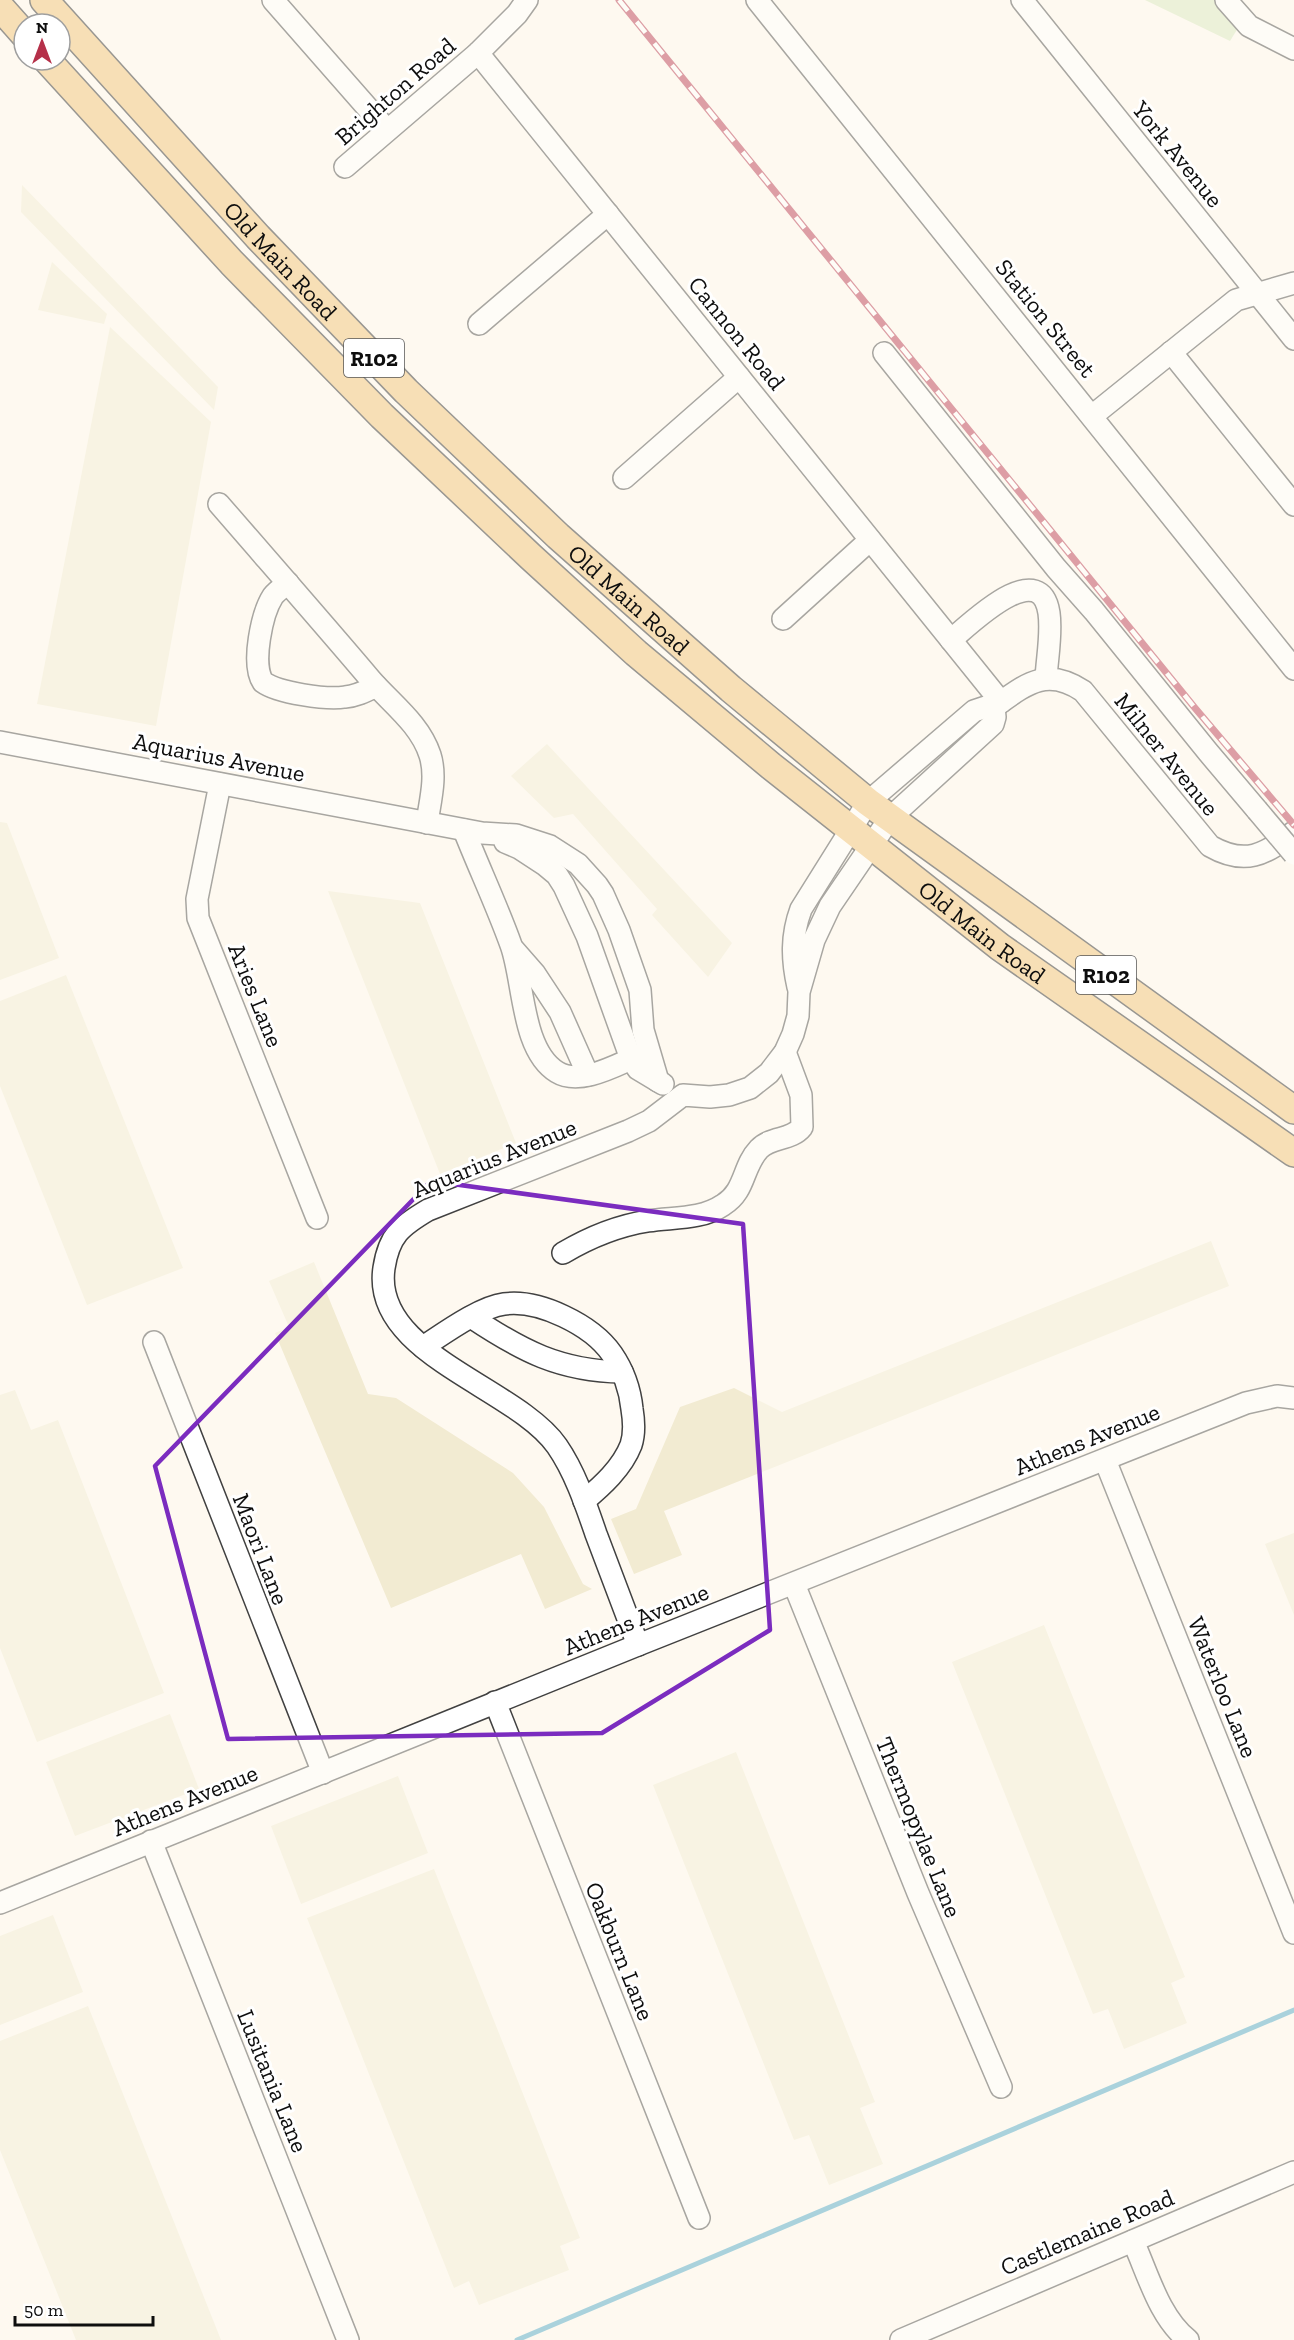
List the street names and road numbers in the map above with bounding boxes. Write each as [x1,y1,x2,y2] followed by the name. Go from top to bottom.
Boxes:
[329,31,461,151] street label: Brighton Road
[1126,94,1230,213] street label: York Avenue
[218,195,344,326] street label: Old Main Road
[990,253,1103,383] street label: Station Street
[682,270,792,396] street label: Cannon Road
[344,339,404,377] road number: R102
[563,538,696,660] street label: Old Main Road
[1109,687,1225,821] street label: Milner Avenue
[131,726,307,788] street label: Aquarius Avenue
[913,874,1052,989] street label: Old Main Road
[222,939,290,1051] street label: Aries Lane
[1076,956,1136,994] road number: R102
[408,1112,580,1204] street label: Aquarius Avenue
[1010,1397,1164,1481] street label: Athens Avenue
[227,1489,295,1609] street label: Maori Lane
[559,1577,713,1661] street label: Athens Avenue
[1182,1612,1264,1762] street label: Waterloo Lane
[870,1733,968,1921] street label: Thermopylae Lane
[108,1758,262,1842] street label: Athens Avenue
[579,1878,661,2024] street label: Oakburn Lane
[231,2005,315,2157] street label: Lusitania Lane
[996,2182,1178,2282] street label: Castlemaine Road

